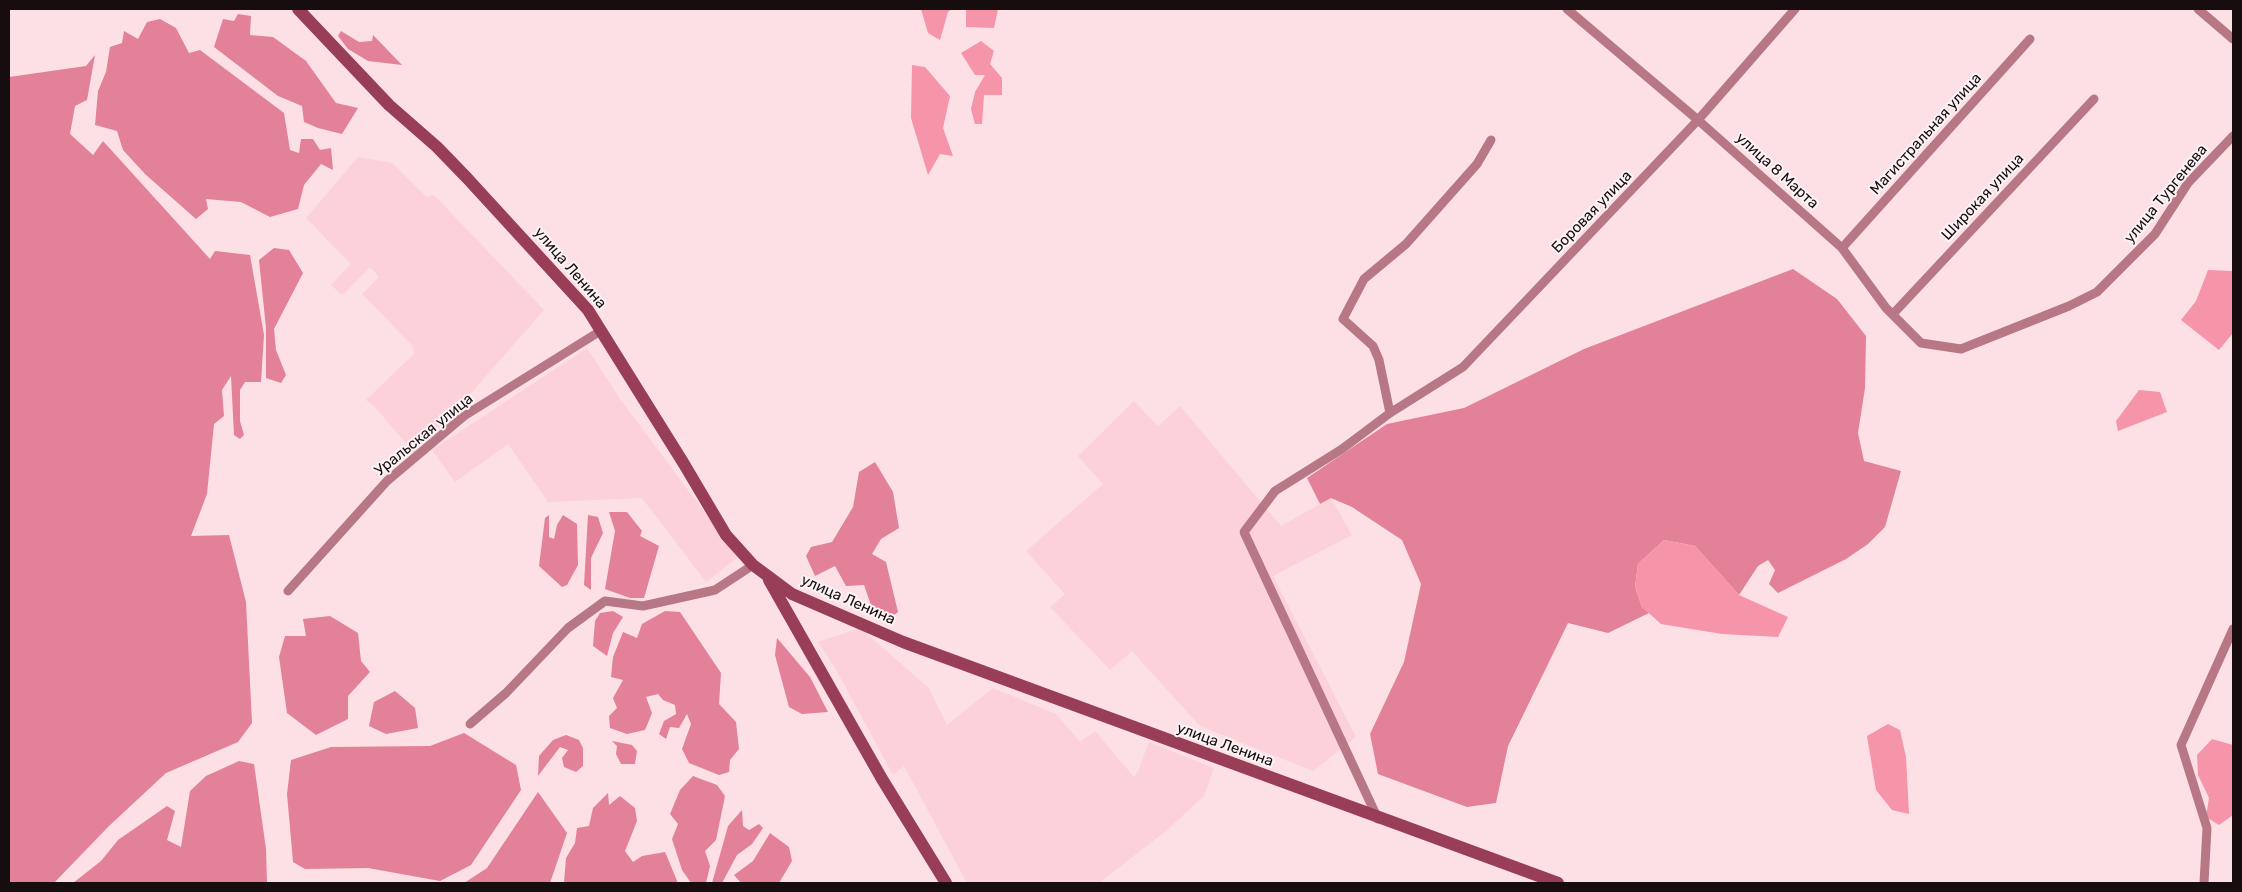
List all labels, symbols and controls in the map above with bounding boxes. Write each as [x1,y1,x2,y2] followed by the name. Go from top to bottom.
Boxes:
[1867,69,1985,199] street label: Магистральная улица
[1732,129,1822,213] street label: улица 8 Марта
[2121,141,2211,247] street label: улица Тургенева
[1938,150,2028,244] street label: Широкая улица
[1548,167,1636,257] street label: Боровая улица
[530,224,610,312] street label: улица Ленина
[371,390,477,480] street label: Уральская улица
[798,571,898,629] street label: улица Ленина
[1174,719,1276,771] street label: улица Ленина

